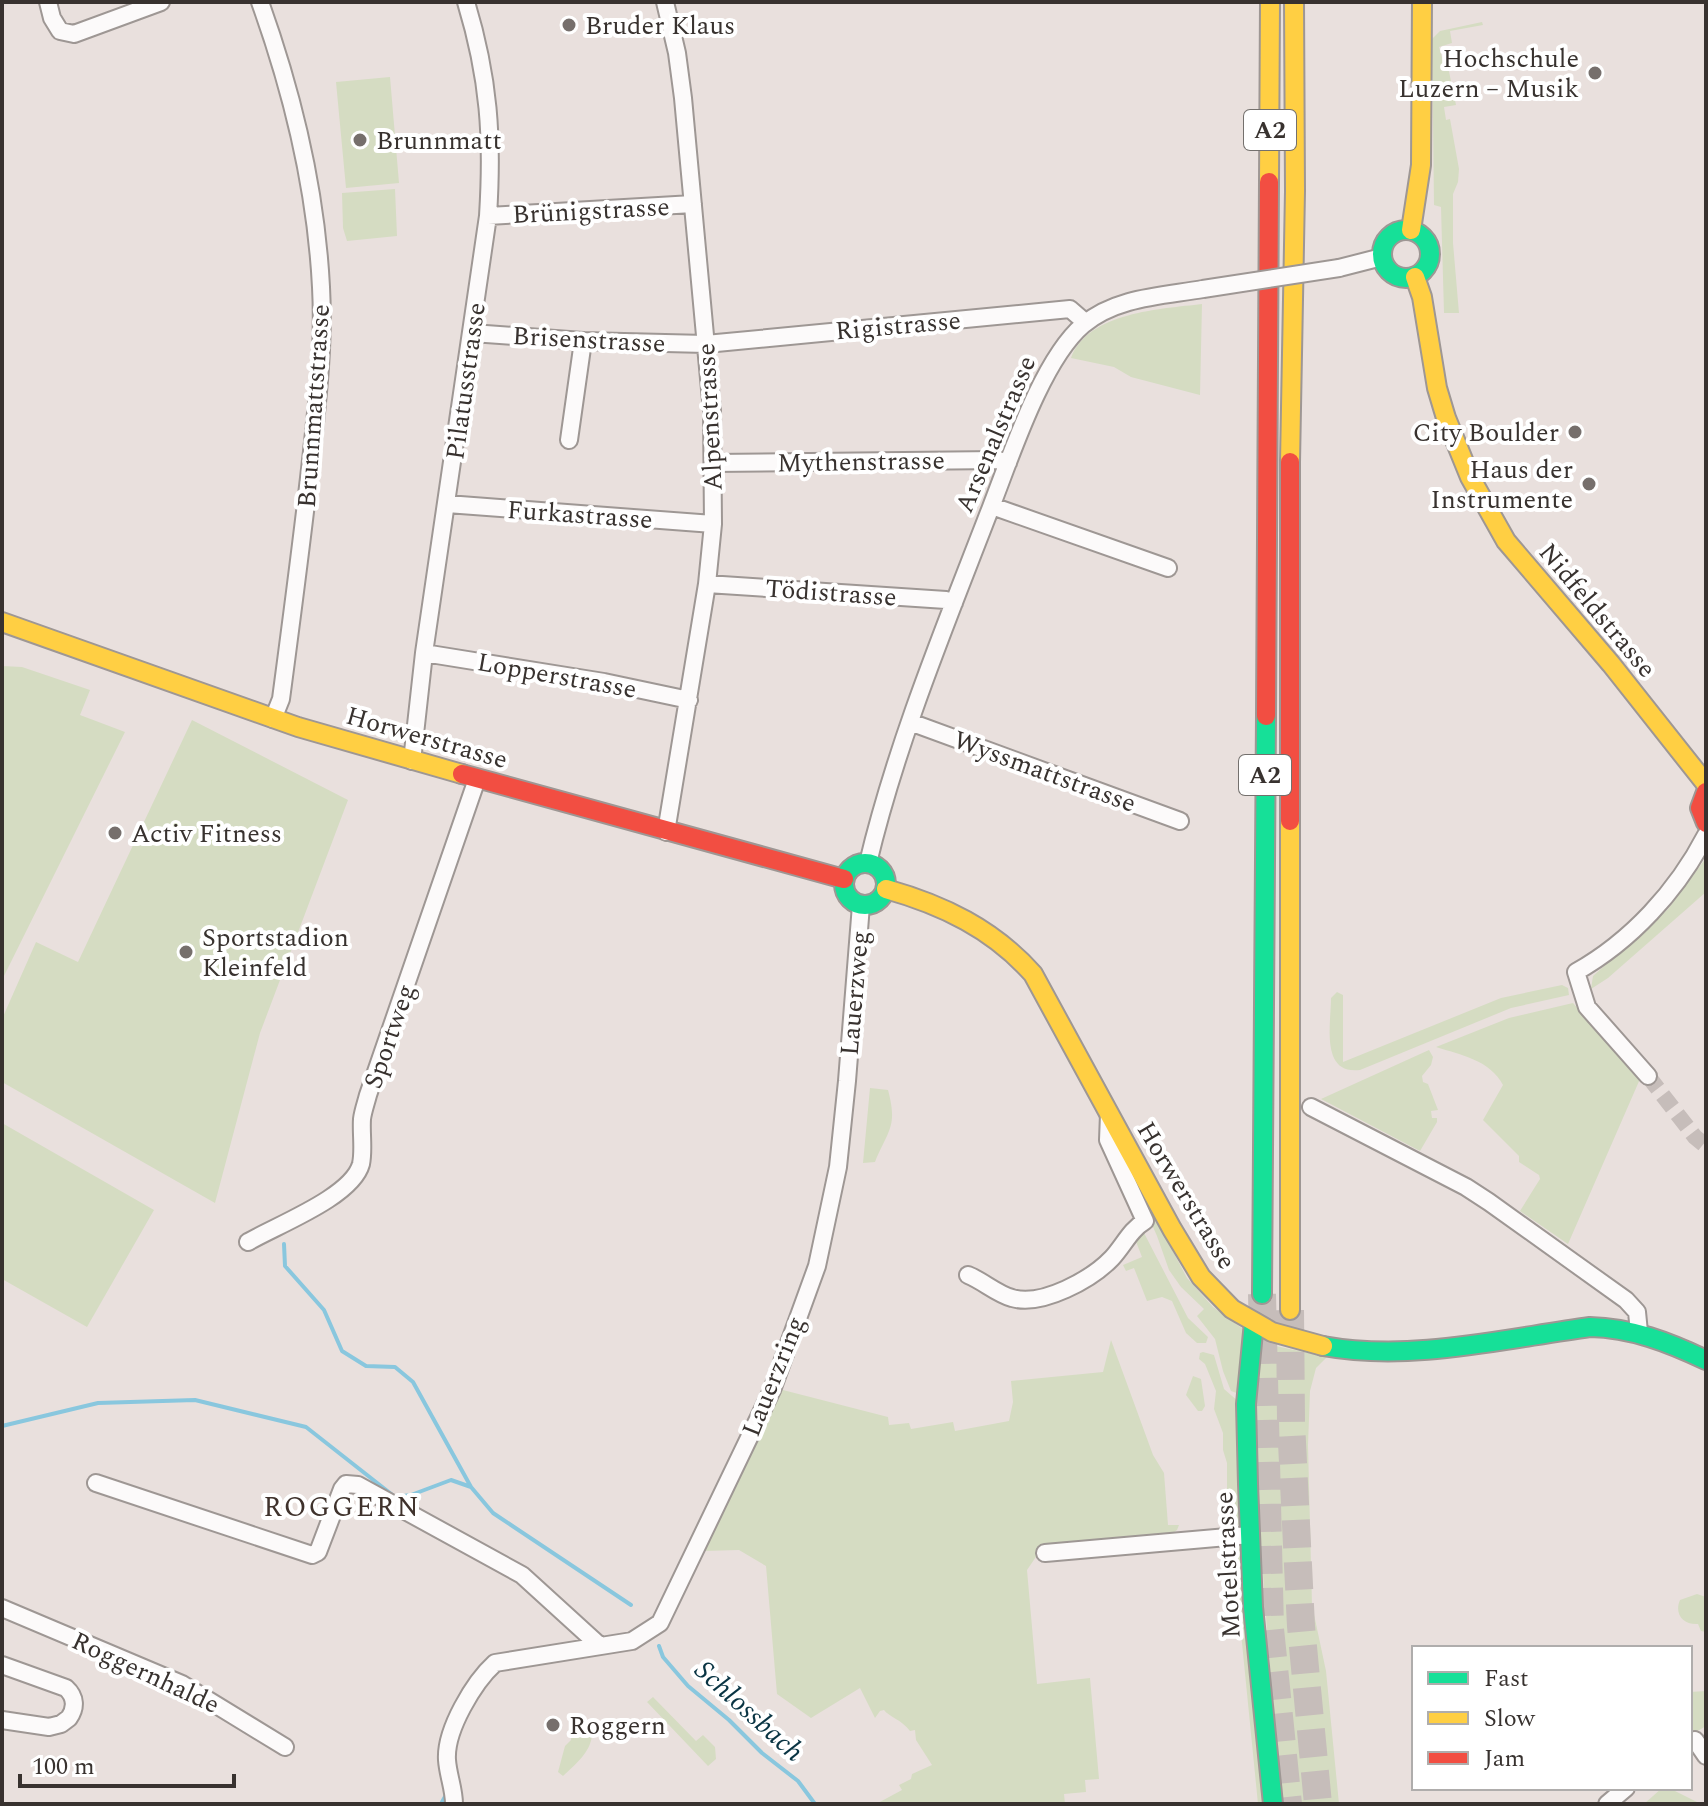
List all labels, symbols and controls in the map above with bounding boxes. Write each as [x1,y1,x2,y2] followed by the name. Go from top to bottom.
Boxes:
[585,6,735,46] place label: Bruder Klaus
[560,16,578,34] marker: Bruder Klaus
[1398,39,1579,109] place label: Hochschule Luzern – Musik
[1586,64,1604,82] marker: Hochschule Luzern – Musik
[1244,110,1296,150] road number: A2
[376,121,502,161] place label: Brunnmatt
[351,131,369,149] marker: Brunnmatt
[511,187,671,235] street label: Brünigstrasse
[435,300,497,462] street label: Pilatusstrasse
[833,301,963,351] street label: Rigistrasse
[287,303,341,509] street label: Brunnmattstrasse
[511,316,666,364] street label: Brisenstrasse
[686,342,734,492] street label: Alpenstrasse
[945,350,1047,519] street label: Arsenalstrasse
[1413,413,1559,453] place label: City Boulder
[1566,423,1584,441] marker: City Boulder
[777,441,945,483] street label: Mythenstrasse
[1431,450,1573,520] place label: Haus der Instrumente
[1580,475,1598,493] marker: Haus der Instrumente
[506,490,654,540] street label: Furkastrasse
[1529,534,1666,687] street label: Nidfeldstrasse
[764,568,898,618] street label: Tödistrasse
[474,642,640,710] street label: Lopperstrasse
[341,696,512,780] street label: Horwerstrasse
[948,720,1142,824] street label: Wyssmattstrasse
[1239,755,1291,795] road number: A2
[131,814,282,854] place label: Activ Fitness
[106,824,124,842] marker: Activ Fitness
[202,918,349,988] place label: Sportstadion Kleinfeld
[830,929,880,1057] street label: Lauerzweg
[177,943,195,961] marker: Sportstadion Kleinfeld
[353,978,427,1094] street label: Sportweg
[1126,1114,1246,1277] street label: Horwerstrasse
[732,1310,816,1443] street label: Lauerzring
[263,1486,421,1529] district label: ROGGERN
[1204,1491,1252,1639] street label: Motelstrasse
[65,1621,226,1725] street label: Roggernhalde
[1412,1646,1692,1790] legend
[684,1650,814,1772] water label: Schlossbach
[1484,1661,1529,1697] text: Fast
[1484,1701,1536,1737] text: Slow
[569,1706,666,1746] place label: Roggern
[544,1716,562,1734] marker: Roggern
[20,1738,234,1788] scale bar
[1484,1741,1525,1777] text: Jam
[32,1749,95,1785] text: 100 m

